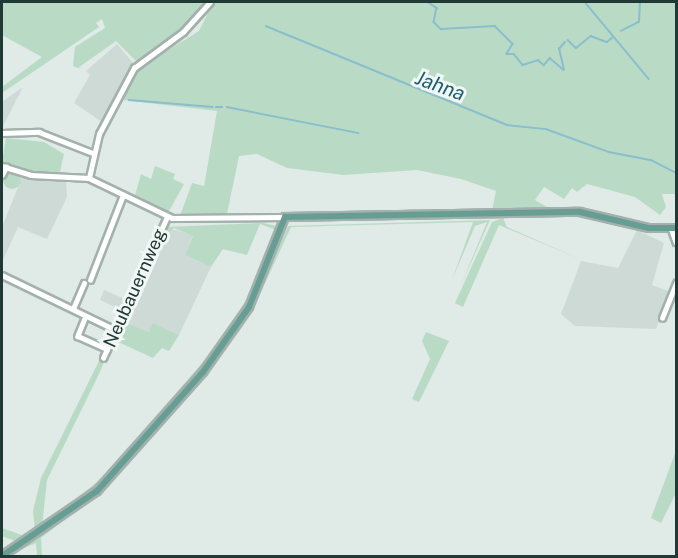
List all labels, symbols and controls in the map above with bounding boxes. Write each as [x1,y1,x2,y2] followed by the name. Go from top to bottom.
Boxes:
[412,66,468,106] water label: Jahna
[99,225,171,351] street label: Neubauernweg

